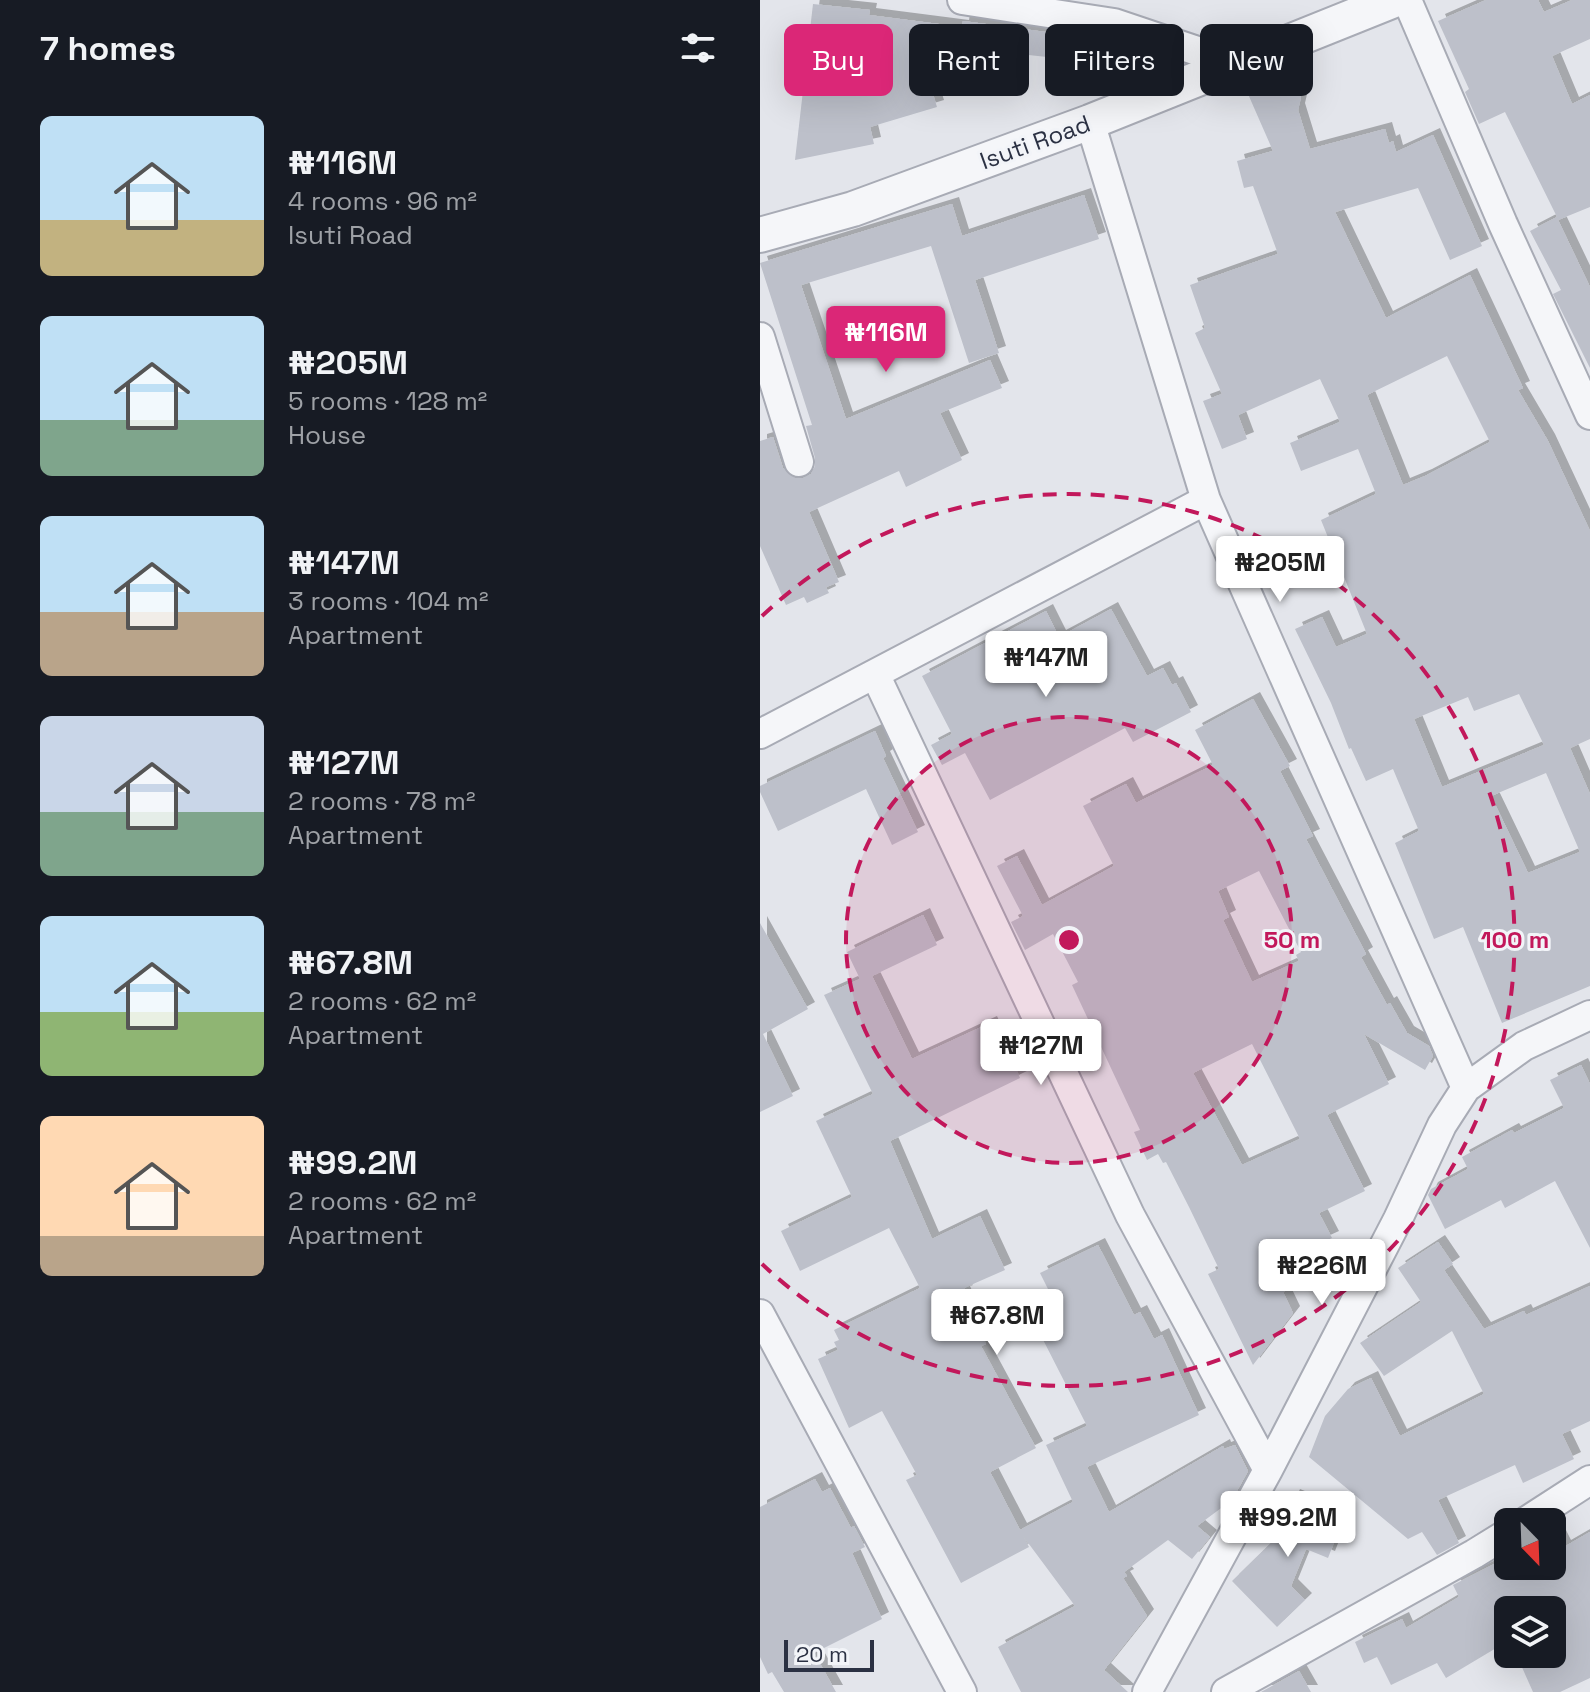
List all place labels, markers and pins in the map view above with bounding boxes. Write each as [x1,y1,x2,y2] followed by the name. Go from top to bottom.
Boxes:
[830,306,942,374] pin: ₦116M
[1224,536,1336,604] pin: ₦205M
[990,631,1102,699] pin: ₦147M
[1055,926,1083,954] centre of rings
[985,1019,1097,1087] pin: ₦127M
[1266,1239,1378,1307] pin: ₦226M
[932,1289,1062,1357] pin: ₦67.8M
[1223,1491,1353,1559] pin: ₦99.2M

